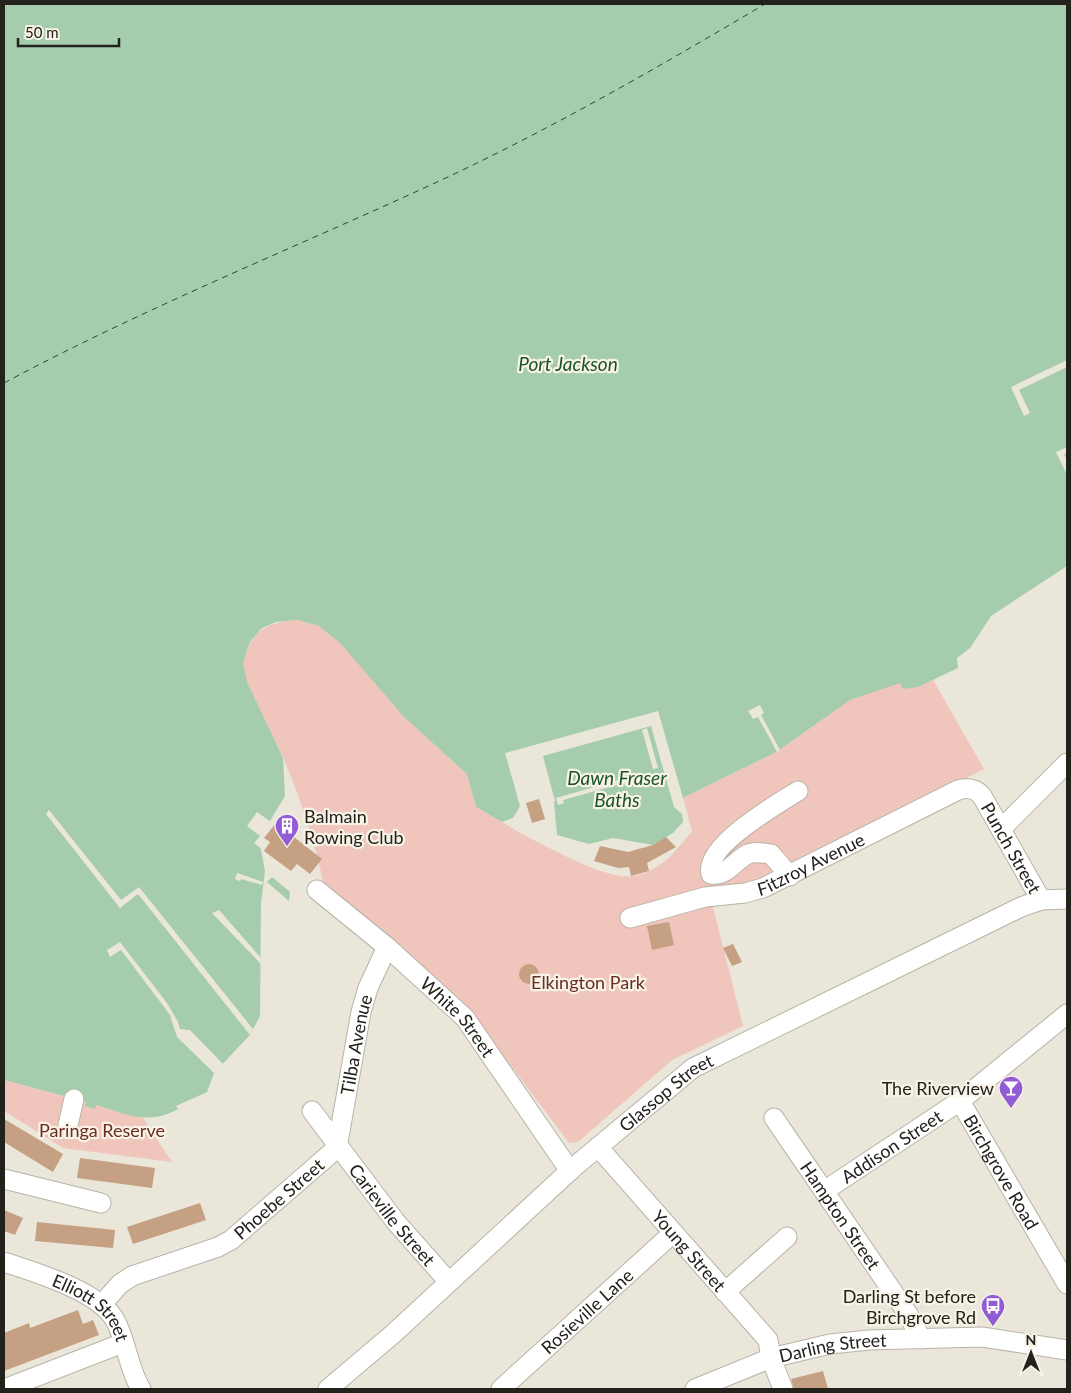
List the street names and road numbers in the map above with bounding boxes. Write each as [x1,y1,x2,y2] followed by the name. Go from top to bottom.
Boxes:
[977,798,1046,898] street label: Punch Street
[755,828,868,900] street label: Fitzroy Avenue
[416,972,500,1062] street label: White Street
[336,992,377,1097] street label: Tilba Avenue
[614,1049,717,1136] street label: Glassop Street
[837,1105,947,1188] street label: Addison Street
[959,1110,1044,1233] street label: Birchgrove Road
[229,1153,329,1244] street label: Phoebe Street
[796,1157,886,1274] street label: Hampton Street
[345,1159,440,1270] street label: Carieville Street
[648,1205,731,1296] street label: Young Street
[536,1264,637,1358] street label: Rosieville Lane
[49,1269,134,1345] street label: Elliott Street
[777,1329,887,1367] street label: Darling Street

